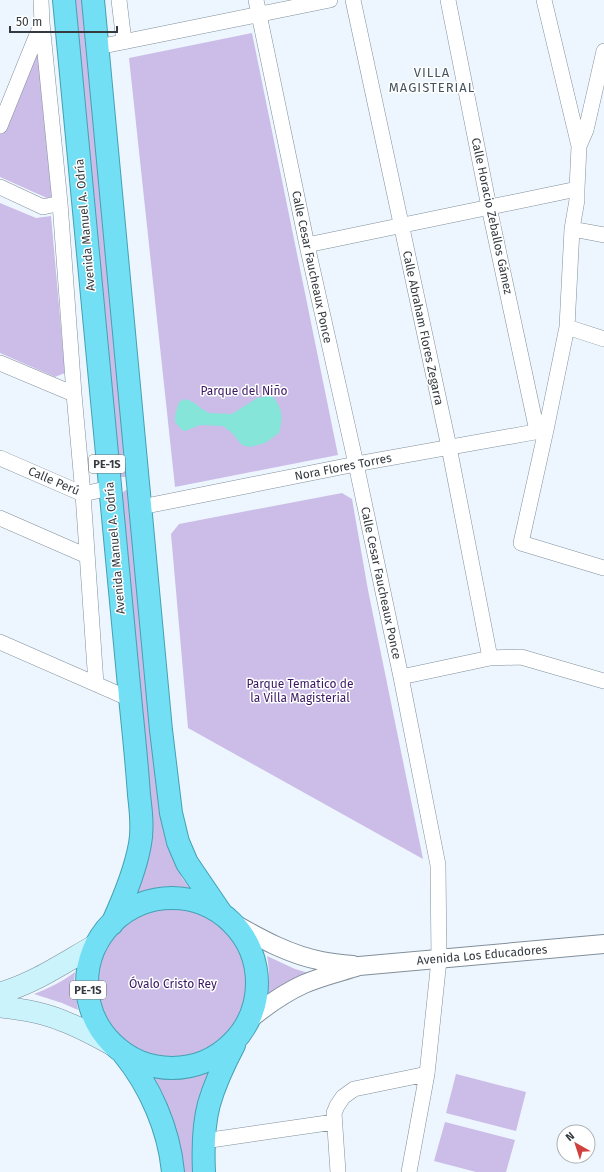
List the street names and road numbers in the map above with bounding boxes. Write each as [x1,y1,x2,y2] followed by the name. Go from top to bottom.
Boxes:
[469,136,515,296] street label: Calle Horacio Zeballos Gámez
[72,158,98,292] street label: Avenida Manuel A. Odría
[289,189,335,345] street label: Calle Cesar Faucheaux Ponce
[400,249,446,407] street label: Calle Abraham Flores Zegarra
[293,451,393,483] street label: Nora Flores Torres
[89,455,125,473] road number: PE-1S
[26,464,82,498] street label: Calle Perú
[102,481,128,615] street label: Avenida Manuel A. Odría
[358,505,404,661] street label: Calle Cesar Faucheaux Ponce
[416,942,548,968] street label: Avenida Los Educadores
[70,981,106,999] road number: PE-1S

